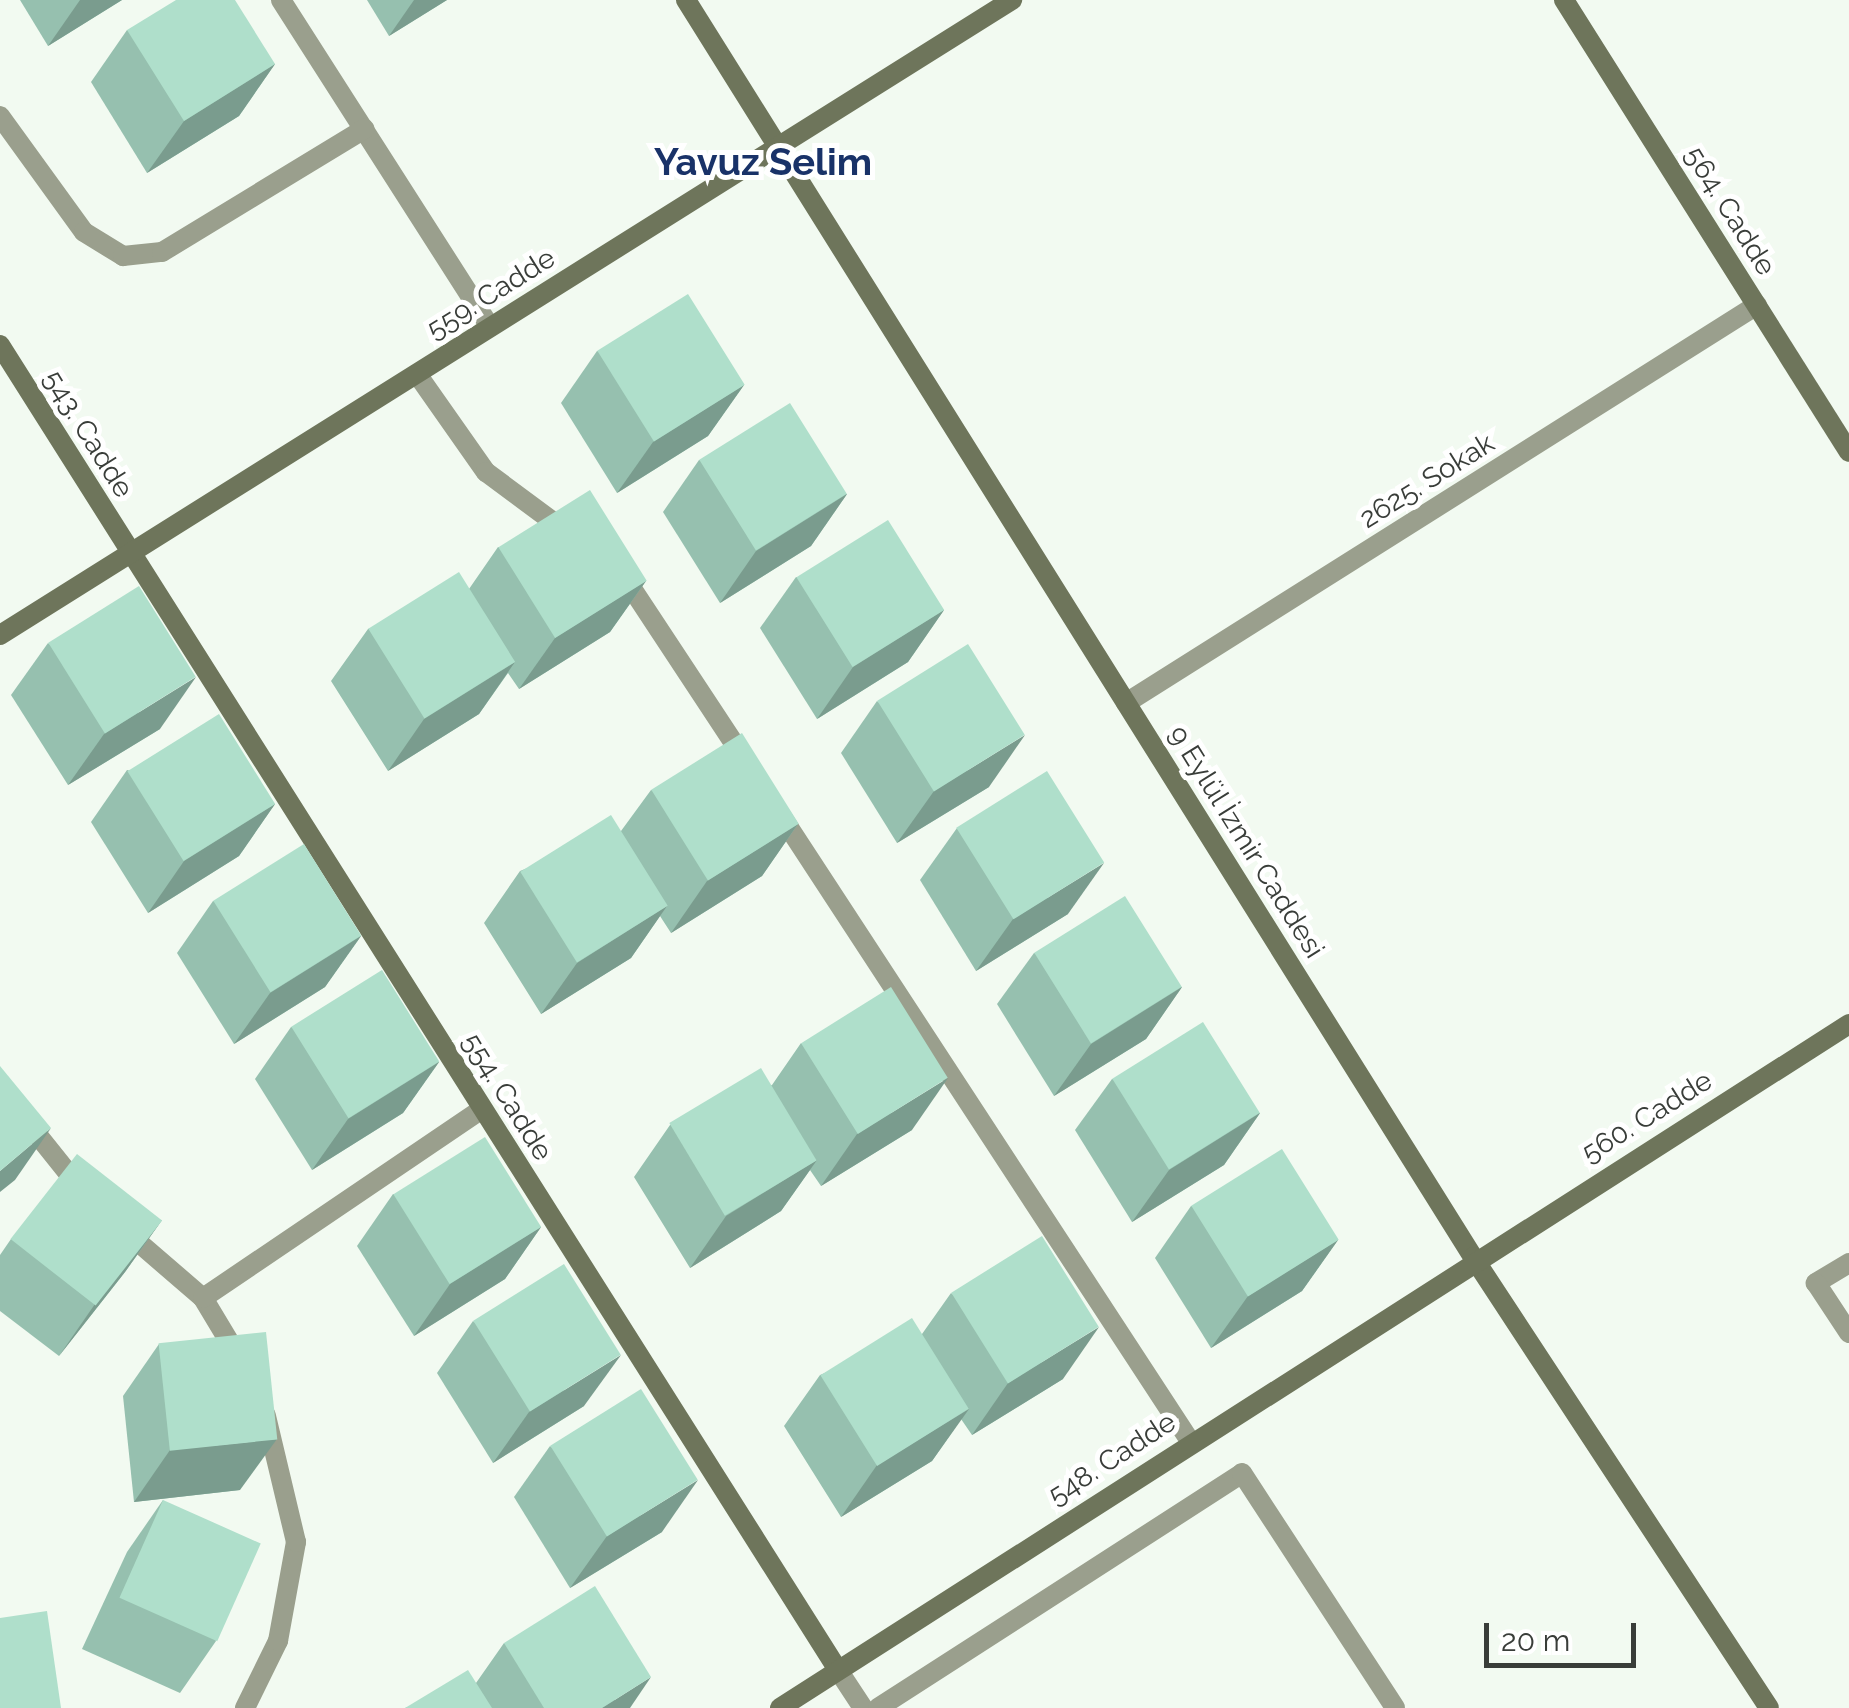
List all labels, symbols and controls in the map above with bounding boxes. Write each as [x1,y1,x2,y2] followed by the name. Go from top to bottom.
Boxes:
[654,139,872,185] district label: Yavuz Selim
[1677,140,1783,282] street label: 564. Cadde
[421,241,561,347] street label: 559. Cadde
[36,364,140,504] street label: 543. Cadde
[1354,426,1500,536] street label: 2625. Sokak
[1160,719,1332,965] street label: 9 Eylül İzmir Caddesi
[455,1027,559,1167] street label: 554. Cadde
[1576,1064,1718,1170] street label: 560. Cadde
[1042,1405,1182,1513] street label: 548. Cadde
[1489,1603,1642,1665] scale bar
[1501,1623,1570,1658] text: 20 m

